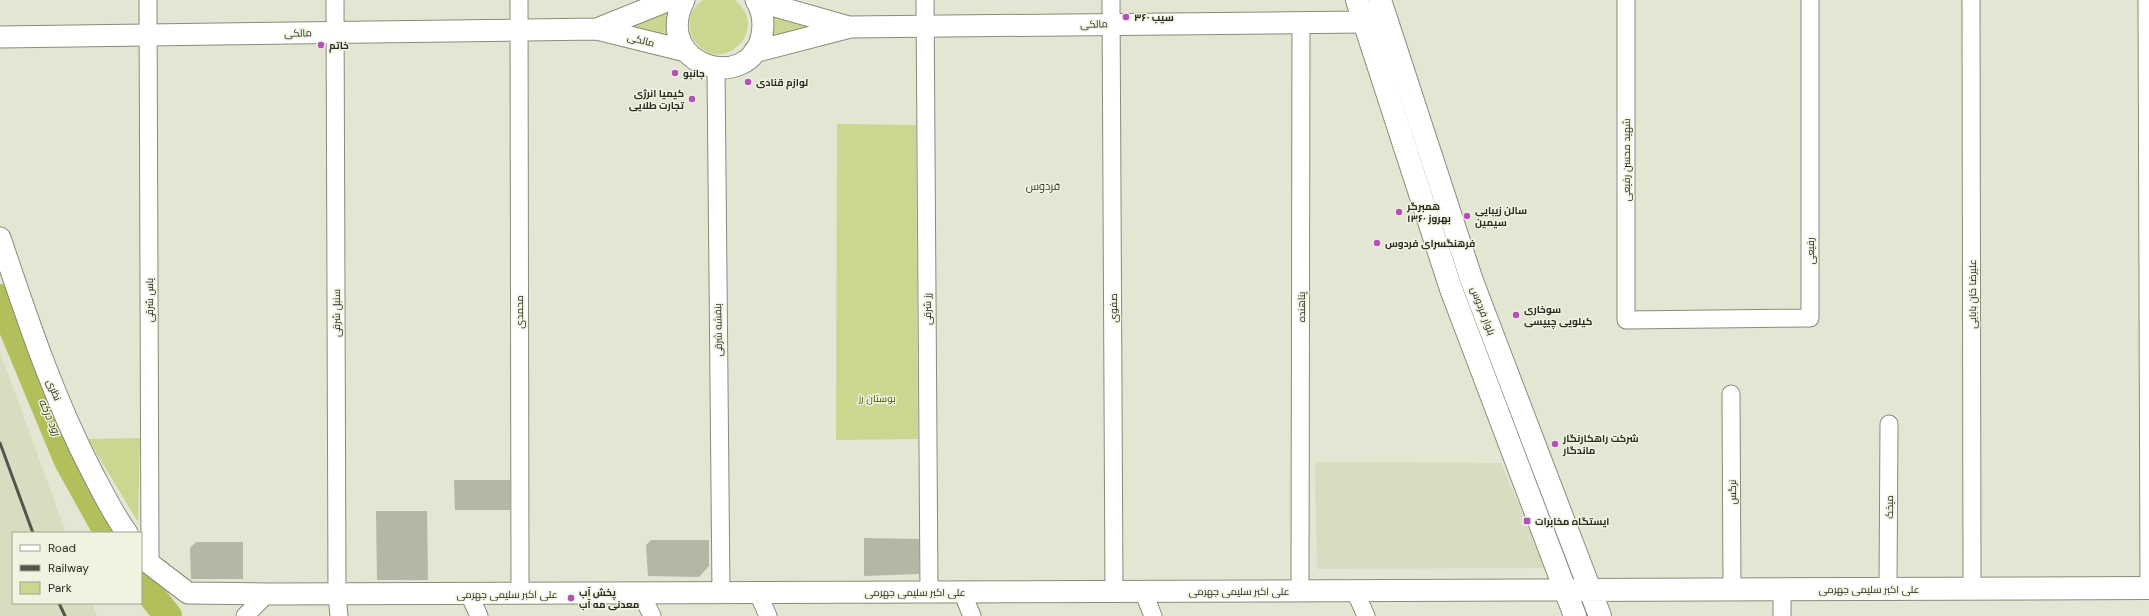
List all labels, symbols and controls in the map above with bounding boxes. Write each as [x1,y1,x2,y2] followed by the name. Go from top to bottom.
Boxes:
[1134,11,1174,24] place label: سیب ۳۶۰
[1121,12,1131,22] marker: سیب ۳۶۰
[1080,17,1108,31] street label: مالکی
[284,26,312,40] street label: مالکی
[626,30,656,50] street label: مالکی
[329,39,349,53] place label: خاتم
[316,40,326,50] marker: خاتم
[683,67,705,80] place label: جانبو
[670,68,680,78] marker: جانبو
[756,76,808,90] place label: لوازم قنادی
[743,77,753,87] marker: لوازم قنادی
[629,87,684,112] place label: کیمیا انرژی تجارت طلایی
[687,94,697,104] marker: کیمیا انرژی تجارت طلایی
[1620,118,1633,202] street label: شهید محسن رفیعی
[1026,179,1060,193] district label: فردوس
[1406,200,1451,225] place label: همبرگر بهروز ۱۳۶۰
[1475,204,1527,229] place label: سالن زیبایی سیمین
[1394,207,1404,217] marker: همبرگر بهروز ۱۳۶۰
[1462,211,1472,221] marker: سالن زیبایی سیمین
[1385,237,1475,250] place label: فرهنگسرای فردوس
[1372,238,1382,248] marker: فرهنگسرای فردوس
[1804,238,1817,264] street label: رفیعی
[1966,259,1979,329] street label: علیرضا خان بابایی
[143,277,156,322] street label: یاس شرقی
[1468,285,1498,337] street label: بلوار فردوس
[330,289,343,337] street label: سنبل شرقی
[1295,291,1308,322] street label: پناهنده
[921,293,934,325] street label: رز شرقی
[1107,293,1120,323] street label: صفوی
[513,295,526,329] street label: محمدی
[711,303,725,357] street label: بنفشه شرقی
[1524,303,1592,329] place label: سوخاری كيلويی چيپسی
[1511,310,1521,320] marker: سوخاری كيلويی چيپسی
[44,377,64,403] street label: نظری
[857,392,896,405] park label: بوستان رز
[36,396,64,439] water label: رود درکه
[1562,432,1639,457] place label: شرکت راهکارنگار ماندگار
[1550,439,1560,449] marker: شرکت راهکارنگار ماندگار
[1726,480,1739,504] street label: نرگس
[1883,495,1896,519] street label: میخک
[1535,515,1609,528] place label: ایستگاه مخابرات
[1522,516,1532,526] marker: ایستگاه مخابرات
[12,532,142,604] legend
[48,540,76,556] text: Road
[48,560,89,576] text: Railway
[48,580,72,596] text: Park
[1819,583,1920,596] street label: علی اکبر سلیمی جهرمی
[1189,585,1290,598] street label: علی اکبر سلیمی جهرمی
[579,586,639,611] place label: پخش آب معدنی مه آب
[865,586,966,599] street label: علی اکبر سلیمی جهرمی
[457,588,558,601] street label: علی اکبر سلیمی جهرمی
[566,593,576,603] marker: پخش آب معدنی مه آب

